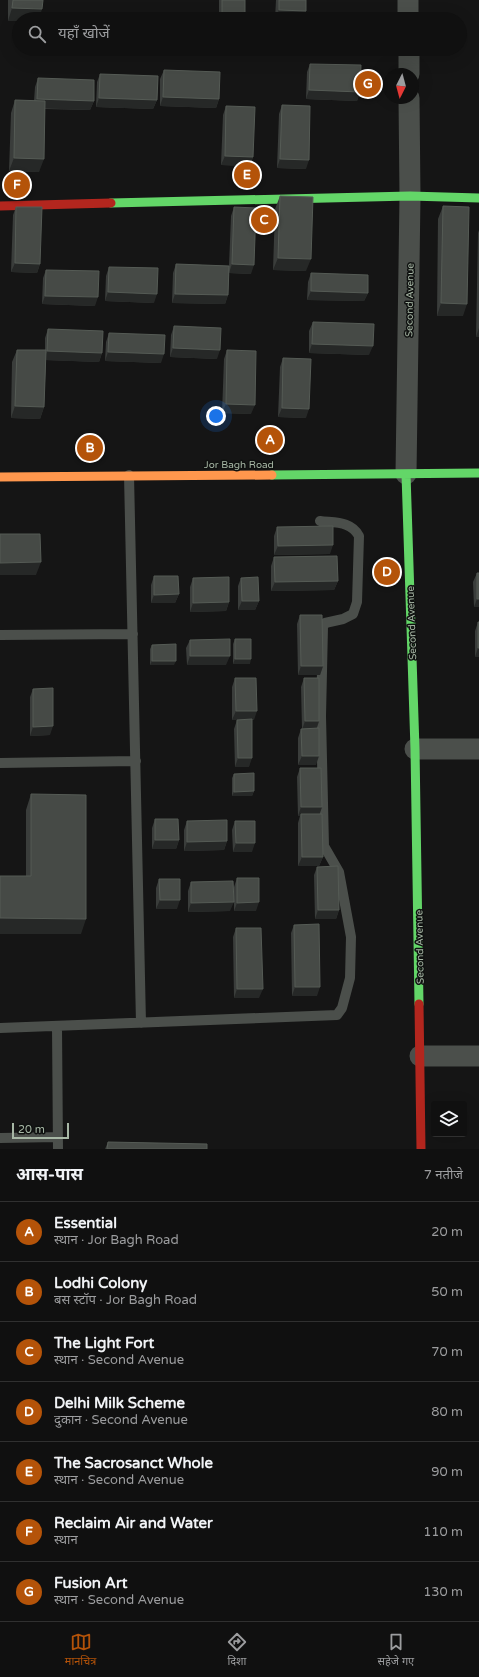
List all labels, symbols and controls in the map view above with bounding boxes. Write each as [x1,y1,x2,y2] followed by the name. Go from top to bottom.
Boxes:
[12,12,467,56] search box
[26,23,48,45] icon: search
[58,24,110,42] text: यहाँ खोजें
[383,68,419,104] north arrow
[355,69,381,99] pin: G
[234,160,260,190] pin: E
[4,170,30,200] pin: F
[251,205,277,235] pin: C
[403,263,417,337] street label: Second Avenue
[206,406,226,426] your location
[257,425,283,455] pin: A
[77,433,103,463] pin: B
[204,459,274,471] street label: Jor Bagh Road
[374,557,400,587] pin: D
[405,585,419,660] street label: Second Avenue
[413,910,427,984] street label: Second Avenue
[431,1101,467,1137] map controls
[431,1101,467,1137] button: layers
[12,1121,69,1140] scale bar
[18,1123,45,1136] text: 20 m
[16,1164,83,1185] text: आस-पास
[424,1167,463,1183] text: 7 नतीजे
[54,1214,117,1232] text: Essential
[24,1224,34,1240] text: A
[431,1224,463,1240] text: 20 m
[54,1232,179,1248] text: स्थान · Jor Bagh Road
[54,1274,147,1292] text: Lodhi Colony
[24,1284,34,1300] text: B
[431,1284,463,1300] text: 50 m
[54,1292,197,1308] text: बस स्टॉप · Jor Bagh Road
[54,1334,154,1352] text: The Light Fort
[24,1344,34,1360] text: C
[431,1344,463,1360] text: 70 m
[54,1352,184,1368] text: स्थान · Second Avenue
[54,1394,185,1412] text: Delhi Milk Scheme
[24,1404,34,1420] text: D
[431,1404,463,1420] text: 80 m
[54,1412,188,1428] text: दुकान · Second Avenue
[54,1454,213,1472] text: The Sacrosanct Whole
[25,1464,33,1480] text: E
[431,1464,463,1480] text: 90 m
[54,1472,184,1488] text: स्थान · Second Avenue
[54,1514,213,1532] text: Reclaim Air and Water
[25,1524,33,1540] text: F
[423,1524,463,1540] text: 110 m
[54,1532,78,1548] text: स्थान
[54,1574,127,1592] text: Fusion Art
[24,1584,34,1600] text: G
[423,1584,463,1600] text: 130 m
[54,1592,184,1608] text: स्थान · Second Avenue
[65,1631,96,1669] tab: मानचित्र
[226,1631,248,1669] tab: दिशा
[378,1631,414,1669] tab: सहेजे गए

